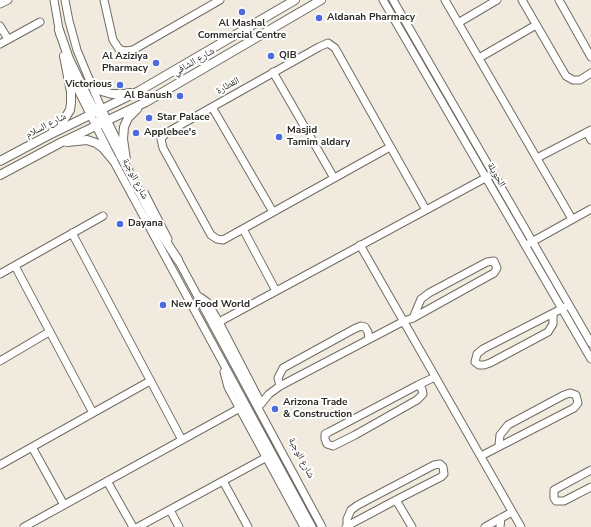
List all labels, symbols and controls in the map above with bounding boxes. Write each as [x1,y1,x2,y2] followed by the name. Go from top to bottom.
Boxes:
[237,7,247,17] marker: Al Mashal Commercial Centre
[327,12,415,24] place label: Aldanah Pharmacy
[314,13,324,23] marker: Aldanah Pharmacy
[198,18,286,42] place label: Al Mashal Commercial Centre
[171,45,217,79] street label: شارع الشافي
[279,50,297,62] place label: QIB
[102,51,148,74] place label: Al Aziziya Pharmacy
[266,51,276,61] marker: QIB
[151,58,161,68] marker: Al Aziziya Pharmacy
[214,75,242,97] street label: القطارة
[65,79,112,91] place label: Victorious
[115,80,125,90] marker: Victorious
[124,90,172,102] place label: Al Banush
[175,91,185,101] marker: Al Banush
[24,111,68,141] street label: شارع السلام
[157,112,210,124] place label: Star Palace
[144,113,154,123] marker: Star Palace
[287,125,350,148] place label: Masjid Tamim aldary
[144,127,196,139] place label: Applebee's
[131,128,141,138] marker: Applebee's
[274,132,284,142] marker: Masjid Tamim aldary
[119,157,151,201] street label: شارع الوجبة
[484,161,508,189] street label: الحويلة
[128,218,163,230] place label: Dayana
[115,219,125,229] marker: Dayana
[171,299,250,311] place label: New Food World
[158,300,168,310] marker: New Food World
[283,397,352,420] place label: Arizona Trade & Construction
[270,404,280,414] marker: Arizona Trade & Construction
[285,436,317,480] street label: شارع الوجبة

